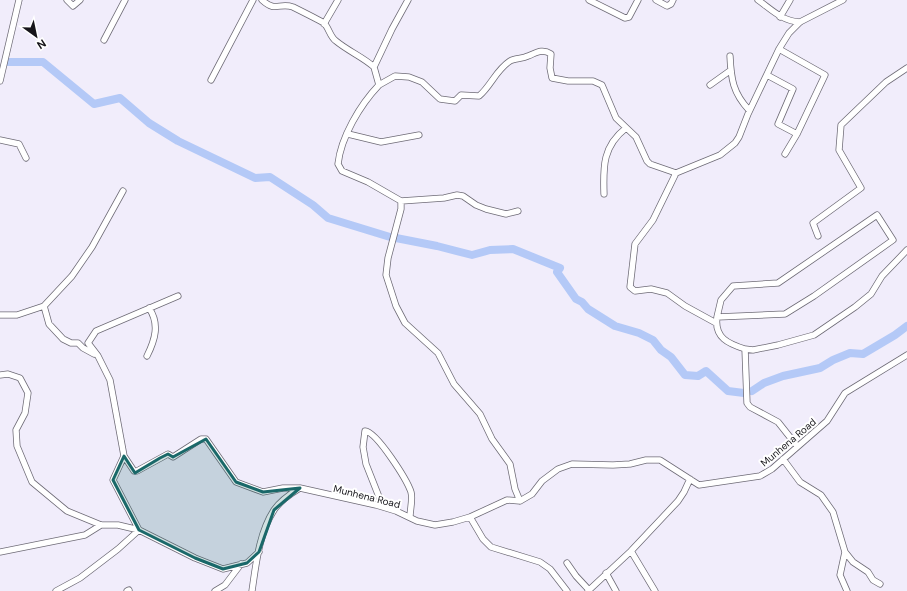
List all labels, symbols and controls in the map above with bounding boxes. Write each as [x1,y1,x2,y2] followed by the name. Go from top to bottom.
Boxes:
[16,16,56,56] north arrow
[34,36,49,52] text: N
[758,415,819,469] street label: Munhena Road
[332,482,402,511] street label: Munhena Road

